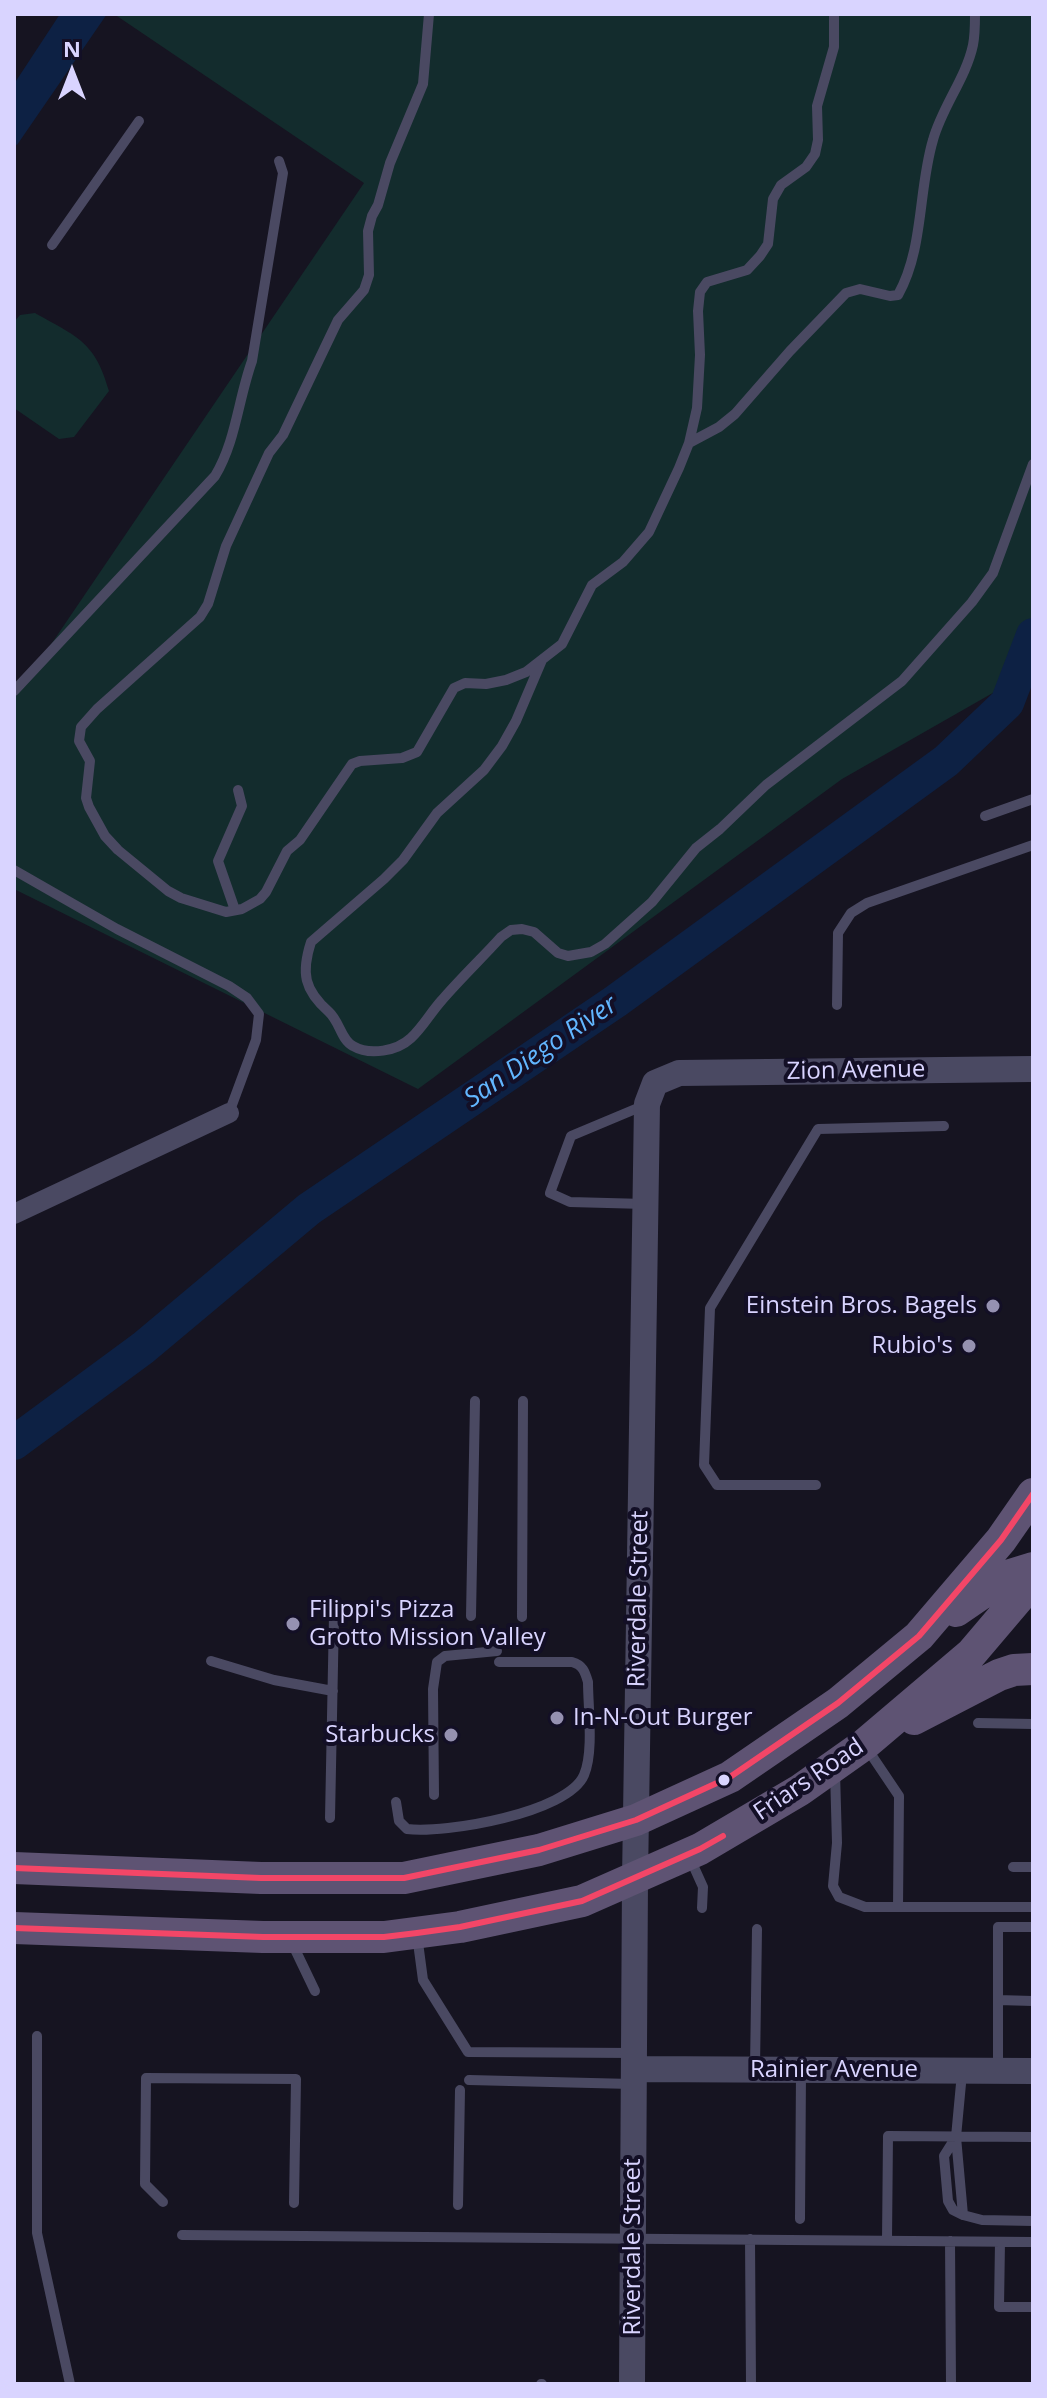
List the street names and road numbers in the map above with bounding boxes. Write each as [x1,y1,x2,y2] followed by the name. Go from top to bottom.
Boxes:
[786,1055,926,1087] street label: Zion Avenue
[623,1510,655,1688] street label: Riverdale Street
[749,1733,869,1827] street label: Friars Road
[750,2056,918,2084] street label: Rainier Avenue
[619,2159,647,2335] street label: Riverdale Street

